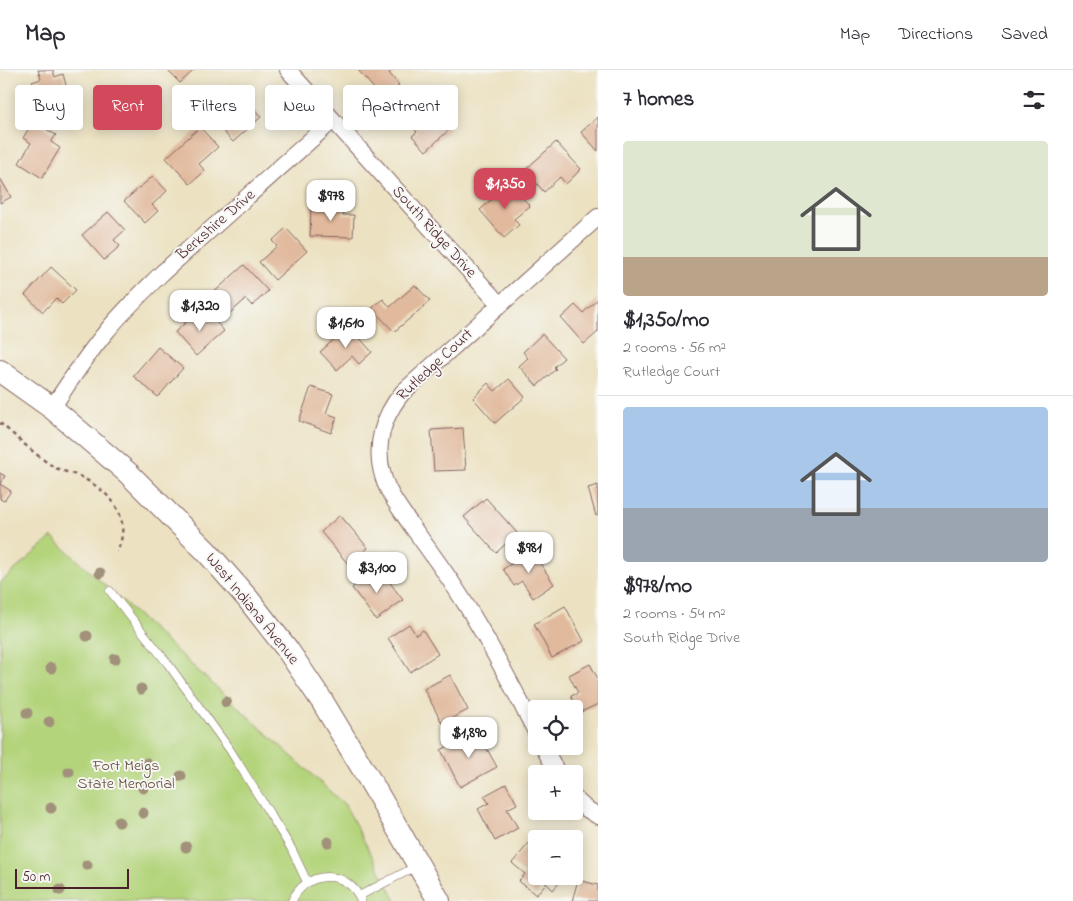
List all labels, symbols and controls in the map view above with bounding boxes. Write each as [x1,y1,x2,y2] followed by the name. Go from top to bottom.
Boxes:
[25,17,66,52] text: Map
[840,22,870,48] text: Map
[898,22,973,48] text: Directions
[1001,22,1048,48] text: Saved
[15,85,83,130] chip: Buy
[93,85,162,130] chip: Rent
[172,85,255,130] chip: Filters
[265,85,333,130] chip: New
[343,85,458,130] chip: Apartment
[623,85,694,115] text: 7 homes
[1020,86,1048,114] icon: filters
[464,168,546,210] pin: $1,350
[485,172,525,196] text: $1,350
[791,174,881,264] icon: home
[301,180,361,222] pin: $978
[386,180,483,284] street label: South Ridge Drive
[170,183,262,267] street label: Berkshire Drive
[317,184,345,208] text: $978
[159,290,241,332] pin: $1,320
[181,294,220,318] text: $1,320
[305,306,387,349] pin: $1,610
[623,306,709,336] text: $1,350/mo
[328,311,364,335] text: $1,610
[391,323,479,407] street label: Rutledge Court
[623,336,726,360] text: 2 rooms · 56 m²
[623,360,720,384] text: Rutledge Court
[791,439,881,529] icon: home
[499,532,559,574] pin: $981
[516,536,542,560] text: $981
[199,548,305,671] street label: West Indiana Avenue
[336,552,418,594] pin: $3,100
[358,556,396,580] text: $3,100
[623,572,692,602] text: $978/mo
[623,602,725,626] text: 2 rooms · 54 m²
[623,626,740,650] text: South Ridge Drive
[528,700,583,885] map controls
[528,700,583,755] button: locate
[428,716,510,759] pin: $1,890
[451,721,487,745] text: $1,890
[77,754,175,796] park label: Fort Meigs State Memorial
[528,765,583,820] button: +
[528,830,583,885] button: −
[15,866,129,889] scale bar
[22,867,50,888] text: 50 m

